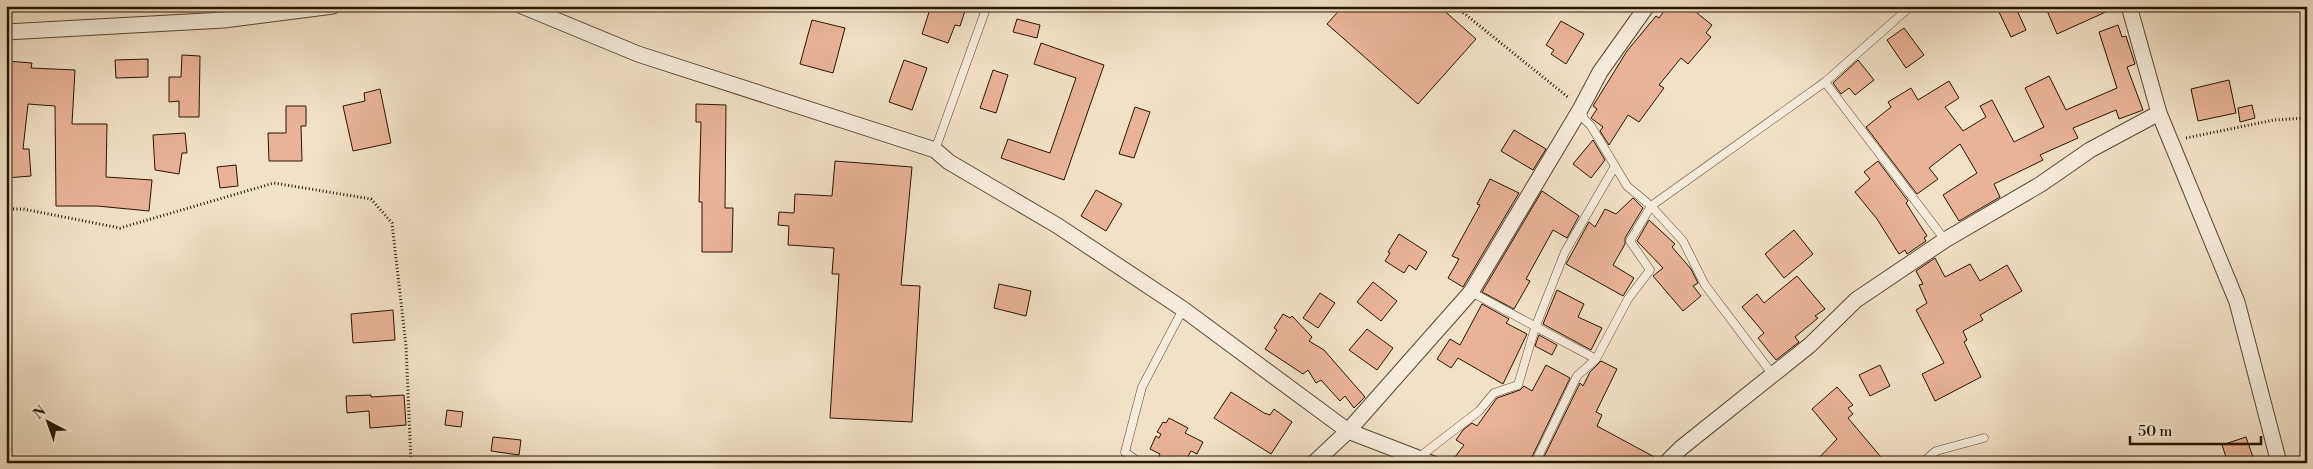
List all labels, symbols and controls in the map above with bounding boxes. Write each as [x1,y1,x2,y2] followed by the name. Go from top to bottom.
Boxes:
[22,396,72,446] north arrow
[30,403,50,423] text: N
[2130,414,2262,446] scale bar
[2138,422,2172,441] text: 50 m

